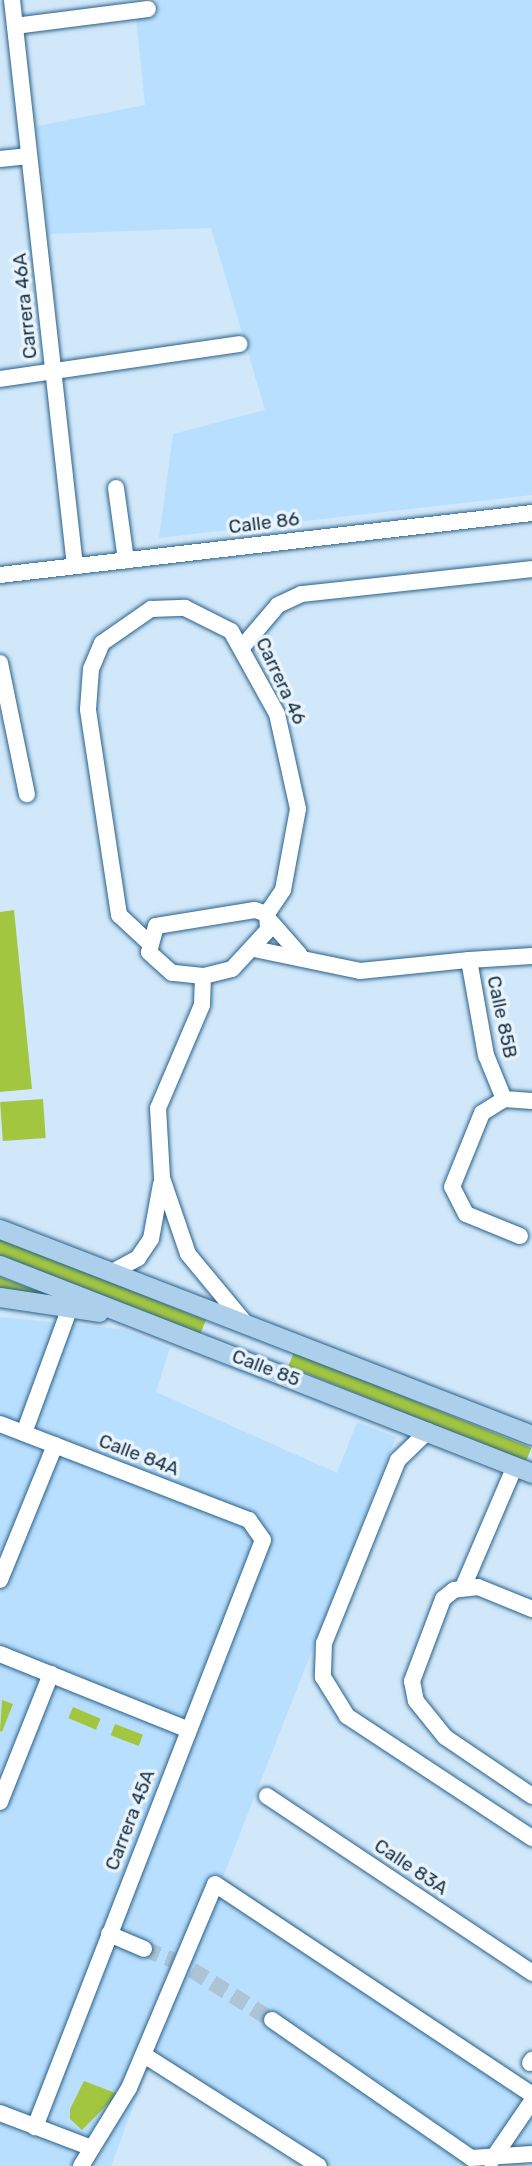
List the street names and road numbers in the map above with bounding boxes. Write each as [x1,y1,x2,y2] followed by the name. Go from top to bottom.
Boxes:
[8,252,42,360] street label: Carrera 46A
[227,507,301,539] street label: Calle 86
[251,634,311,728] street label: Carrera 46
[482,974,522,1060] street label: Calle 85B
[229,1345,303,1391] street label: Calle 85
[96,1429,182,1481] street label: Calle 84A
[100,1766,160,1874] street label: Carrera 45A
[370,1834,452,1900] street label: Calle 83A

